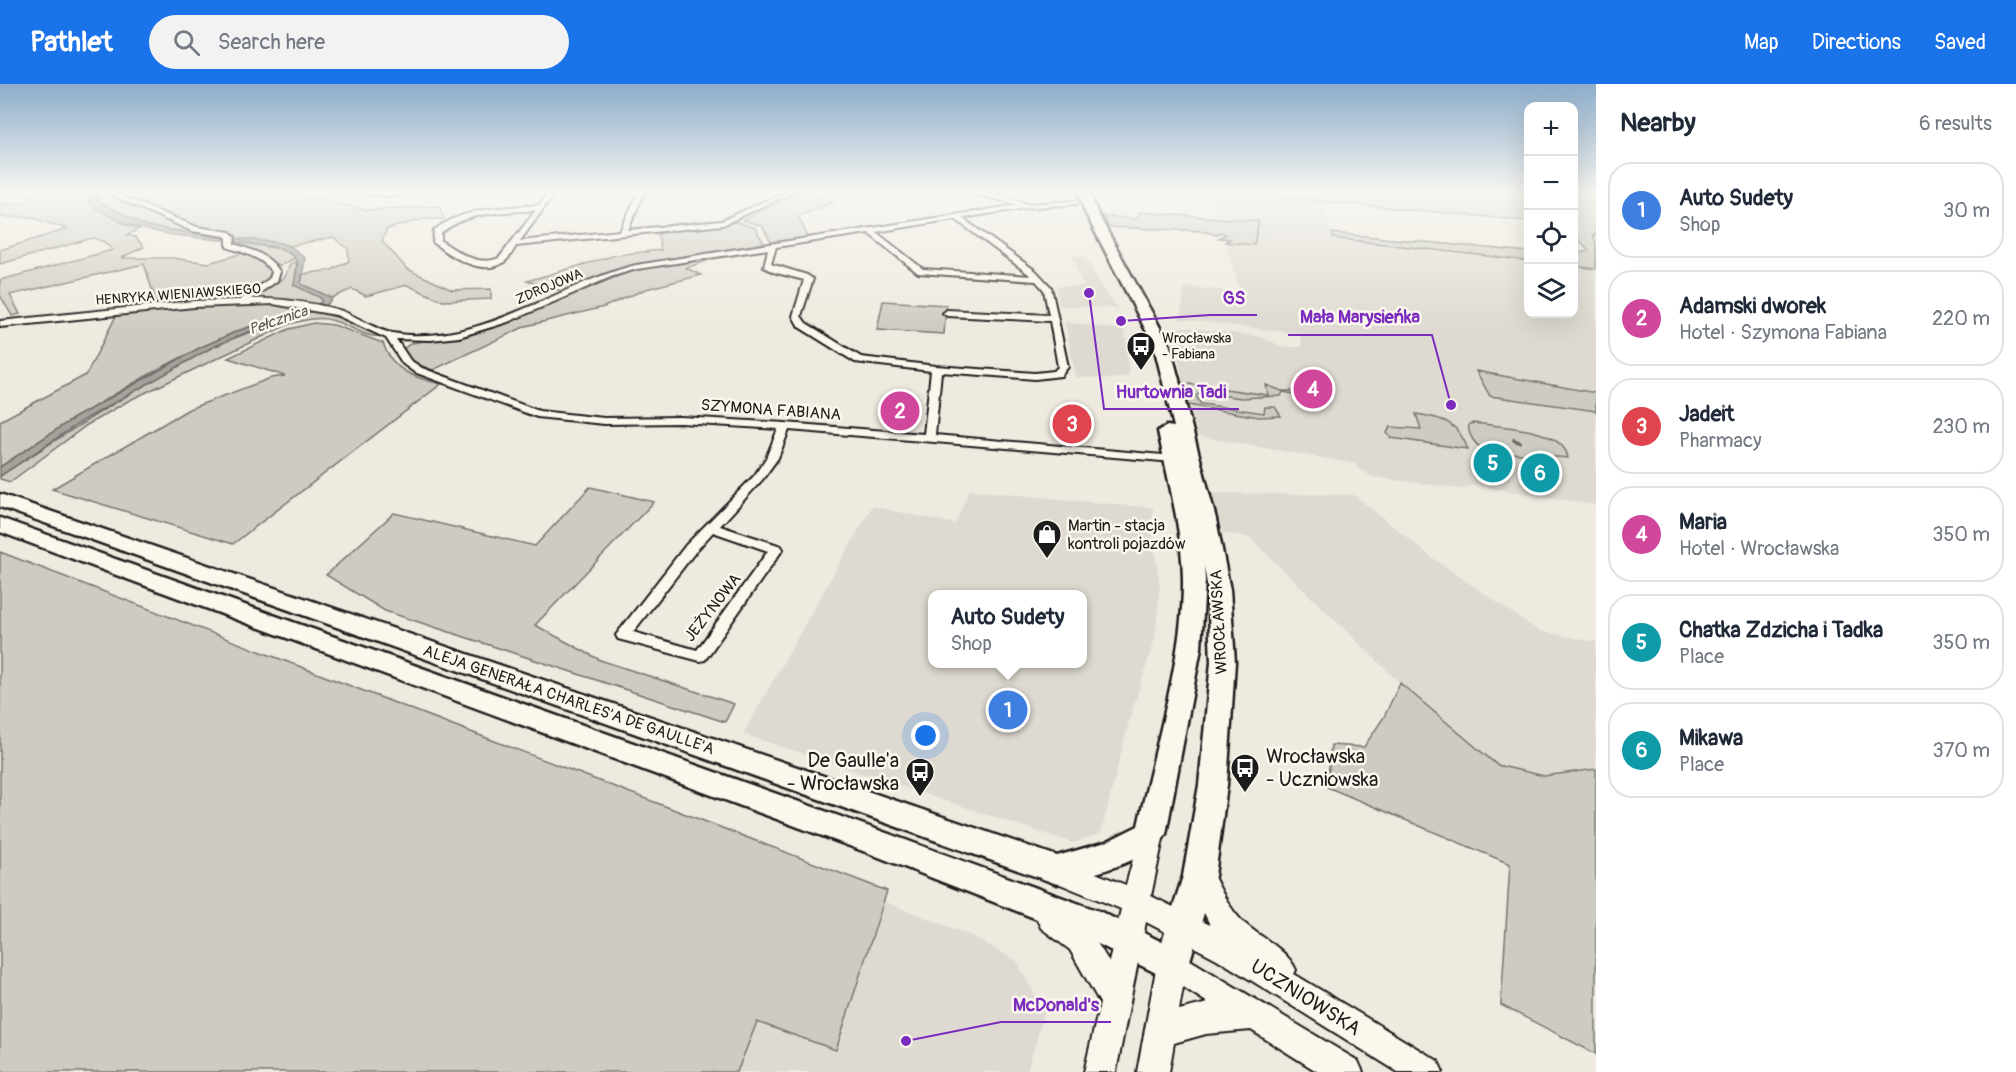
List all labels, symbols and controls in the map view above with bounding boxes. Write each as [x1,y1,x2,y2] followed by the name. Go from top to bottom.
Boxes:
[149,15,569,69] search box
[30,25,113,60] text: Pathlet
[170,26,203,59] icon: search
[218,28,325,56] text: Search here
[1744,29,1779,56] text: Map
[1812,29,1901,56] text: Directions
[1934,29,1986,56] text: Saved
[1524,102,1578,318] map controls
[1524,102,1578,156] button: +
[1620,107,1696,139] text: Nearby
[1919,111,1992,136] text: 6 results
[1524,156,1578,210] button: −
[1679,184,1793,212] text: Auto Sudety
[1638,198,1645,223] text: 1
[1943,198,1990,223] text: 30 m
[1524,210,1578,264] button: locate
[1679,212,1720,237] text: Shop
[1524,264,1578,318] button: layers
[513,265,585,308] street label: ZDROJOWA
[1210,279,1257,315] callout: GS
[95,280,261,309] street label: HENRYKA WIENIAWSKIEGO
[1223,287,1245,310] text: GS
[1679,292,1826,320] text: Adamski dworek
[1288,299,1432,335] callout: Mała Marysieńka
[246,301,311,339] water label: Pełcznica
[1300,306,1421,329] text: Mała Marysieńka
[1636,306,1647,331] text: 2
[1932,306,1990,331] text: 220 m
[1679,320,1887,345] text: Hotel · Szymona Fabiana
[1125,330,1157,372] bus stop icon: Wrocławska - Fabiana
[1162,330,1231,363] place label: Wrocławska - Fabiana
[1294,366,1332,412] pin: 4
[1104,373,1239,409] callout: Hurtownia Tadi
[1116,381,1226,404] text: Hurtownia Tadi
[880,388,920,434] pin: 2
[700,395,842,425] street label: SZYMONA FABIANA
[1679,400,1734,428] text: Jadeit
[1052,402,1092,446] pin: 3
[1636,414,1647,439] text: 3
[1933,414,1990,439] text: 230 m
[1679,428,1762,453] text: Pharmacy
[1474,440,1512,485] pin: 5
[1520,450,1560,496] pin: 6
[1679,508,1727,536] text: Maria
[1068,516,1186,554] place label: Martin - stacja kontroli pojazdów
[1031,518,1063,560] shop icon: Martin - stacja kontroli pojazdów
[1636,522,1647,547] text: 4
[1932,522,1990,547] text: 350 m
[1679,536,1839,561] text: Hotel · Wrocławska
[1206,569,1232,675] street label: WROCŁAWSKA
[680,570,746,646] street label: JEŻYNOWA
[928,590,1087,668] popup
[951,603,1064,631] text: Auto Sudety
[1679,616,1883,644] text: Chatka Zdzicha i Tadka
[1636,630,1647,655] text: 5
[1932,630,1990,655] text: 350 m
[951,631,992,656] text: Shop
[420,641,717,759] street label: ALEJA GENERAŁA CHARLES'A DE GAULLE'A
[1679,644,1724,669] text: Place
[988,688,1028,732] pin: 1
[911,721,940,750] your location
[1679,724,1743,752] text: Mikawa
[1636,738,1647,763] text: 6
[1933,738,1990,763] text: 370 m
[1266,744,1378,792] place label: Wrocławska - Uczniowska
[787,748,899,796] place label: De Gaulle'a - Wrocławska
[1229,752,1261,794] bus stop icon: Wrocławska - Uczniowska
[1679,752,1724,777] text: Place
[904,756,936,798] bus stop icon: De Gaulle'a - Wrocławska
[1246,954,1365,1041] street label: UCZNIOWSKA
[1001,986,1111,1022] callout: McDonald's
[1013,994,1100,1017] text: McDonald's

